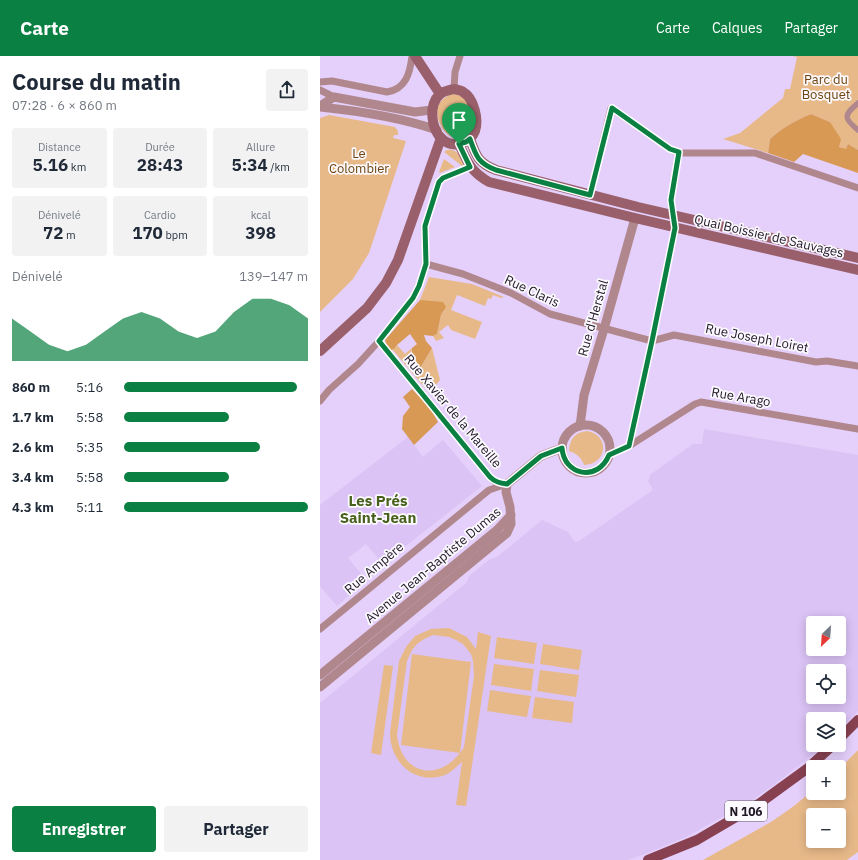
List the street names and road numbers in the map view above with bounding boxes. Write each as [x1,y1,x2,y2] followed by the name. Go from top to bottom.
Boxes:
[693,211,845,261] street label: Quai Boissier de Sauvages
[502,271,562,311] street label: Rue Claris
[574,277,612,358] street label: Rue d'Herstal
[704,320,810,356] street label: Rue Joseph Loiret
[400,351,506,471] street label: Rue Xavier de la Mareille
[710,383,772,411] street label: Rue Arago
[362,503,504,627] street label: Avenue Jean-Baptiste Dumas
[341,538,407,598] street label: Rue Ampère
[725,801,767,821] road number: N 106

